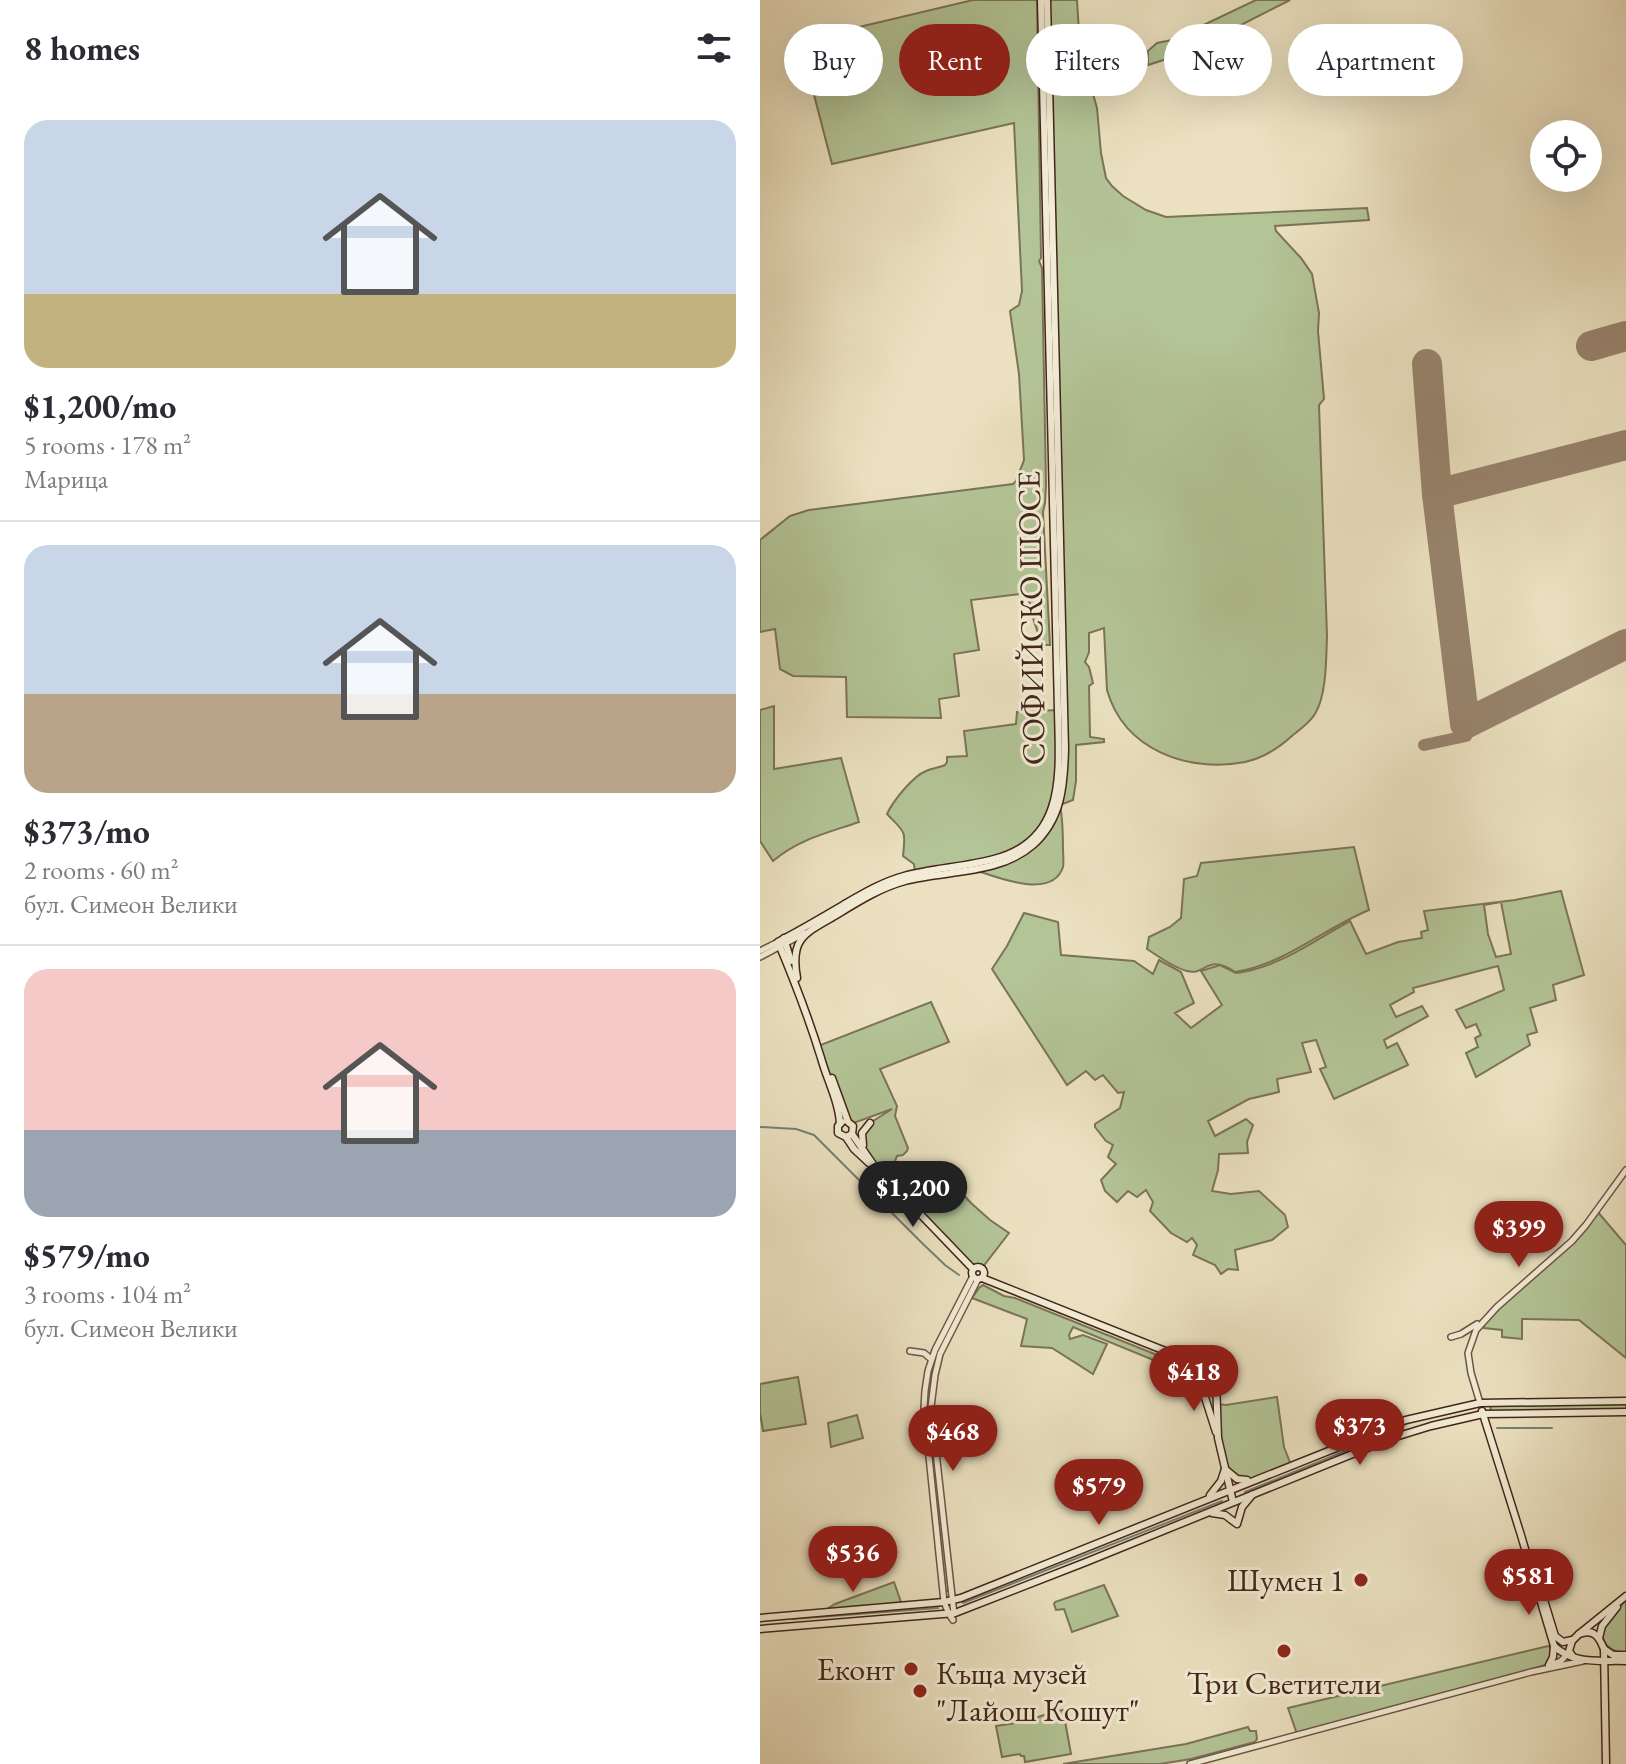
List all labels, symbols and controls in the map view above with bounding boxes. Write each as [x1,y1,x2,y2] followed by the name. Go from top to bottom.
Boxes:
[784,24,883,96] chip: Buy
[899,24,1010,96] chip: Rent
[1026,24,1148,96] chip: Filters
[1164,24,1272,96] chip: New
[1288,24,1463,96] chip: Apartment
[24,26,140,70] text: 8 homes
[692,26,736,70] icon: filters
[1530,120,1602,192] map controls
[1530,120,1602,192] button: locate
[308,172,452,316] icon: home
[24,384,176,428] text: $1,200/mo
[24,428,191,462] text: 5 rooms · 178 m²
[24,462,108,496] text: Марица
[1007,470,1055,766] street label: СОФИЙСКО ШОСЕ
[308,597,452,741] icon: home
[24,809,150,853] text: $373/mo
[24,853,179,887] text: 2 rooms · 60 m²
[24,887,238,921] text: бул. Симеон Велики
[308,1021,452,1165] icon: home
[848,1161,978,1229] pin: $1,200
[876,1170,950,1204] text: $1,200
[1472,1201,1566,1269] pin: $399
[1492,1210,1546,1244] text: $399
[24,1233,150,1277] text: $579/mo
[24,1277,191,1311] text: 3 rooms · 104 m²
[24,1311,238,1345] text: бул. Симеон Велики
[1147,1345,1241,1413] pin: $418
[1167,1354,1221,1388] text: $418
[1313,1399,1407,1467] pin: $373
[906,1405,1000,1473] pin: $468
[1333,1408,1387,1442] text: $373
[926,1414,980,1448] text: $468
[1052,1459,1146,1527] pin: $579
[1072,1468,1126,1502] text: $579
[806,1526,900,1594] pin: $536
[826,1535,880,1569] text: $536
[1482,1549,1576,1617] pin: $581
[1502,1558,1556,1592] text: $581
[1227,1559,1345,1601] place label: Шумен 1
[1352,1571,1370,1589] marker: Шумен 1
[1275,1642,1293,1660] marker: Три Светители
[817,1648,895,1690] place label: Еконт
[936,1652,1140,1731] place label: Къща музей "Лайош Кошут"
[902,1660,920,1678] marker: Еконт
[1187,1662,1382,1704] place label: Три Светители
[911,1682,929,1700] marker: Къща музей "Лайош Кошут"

